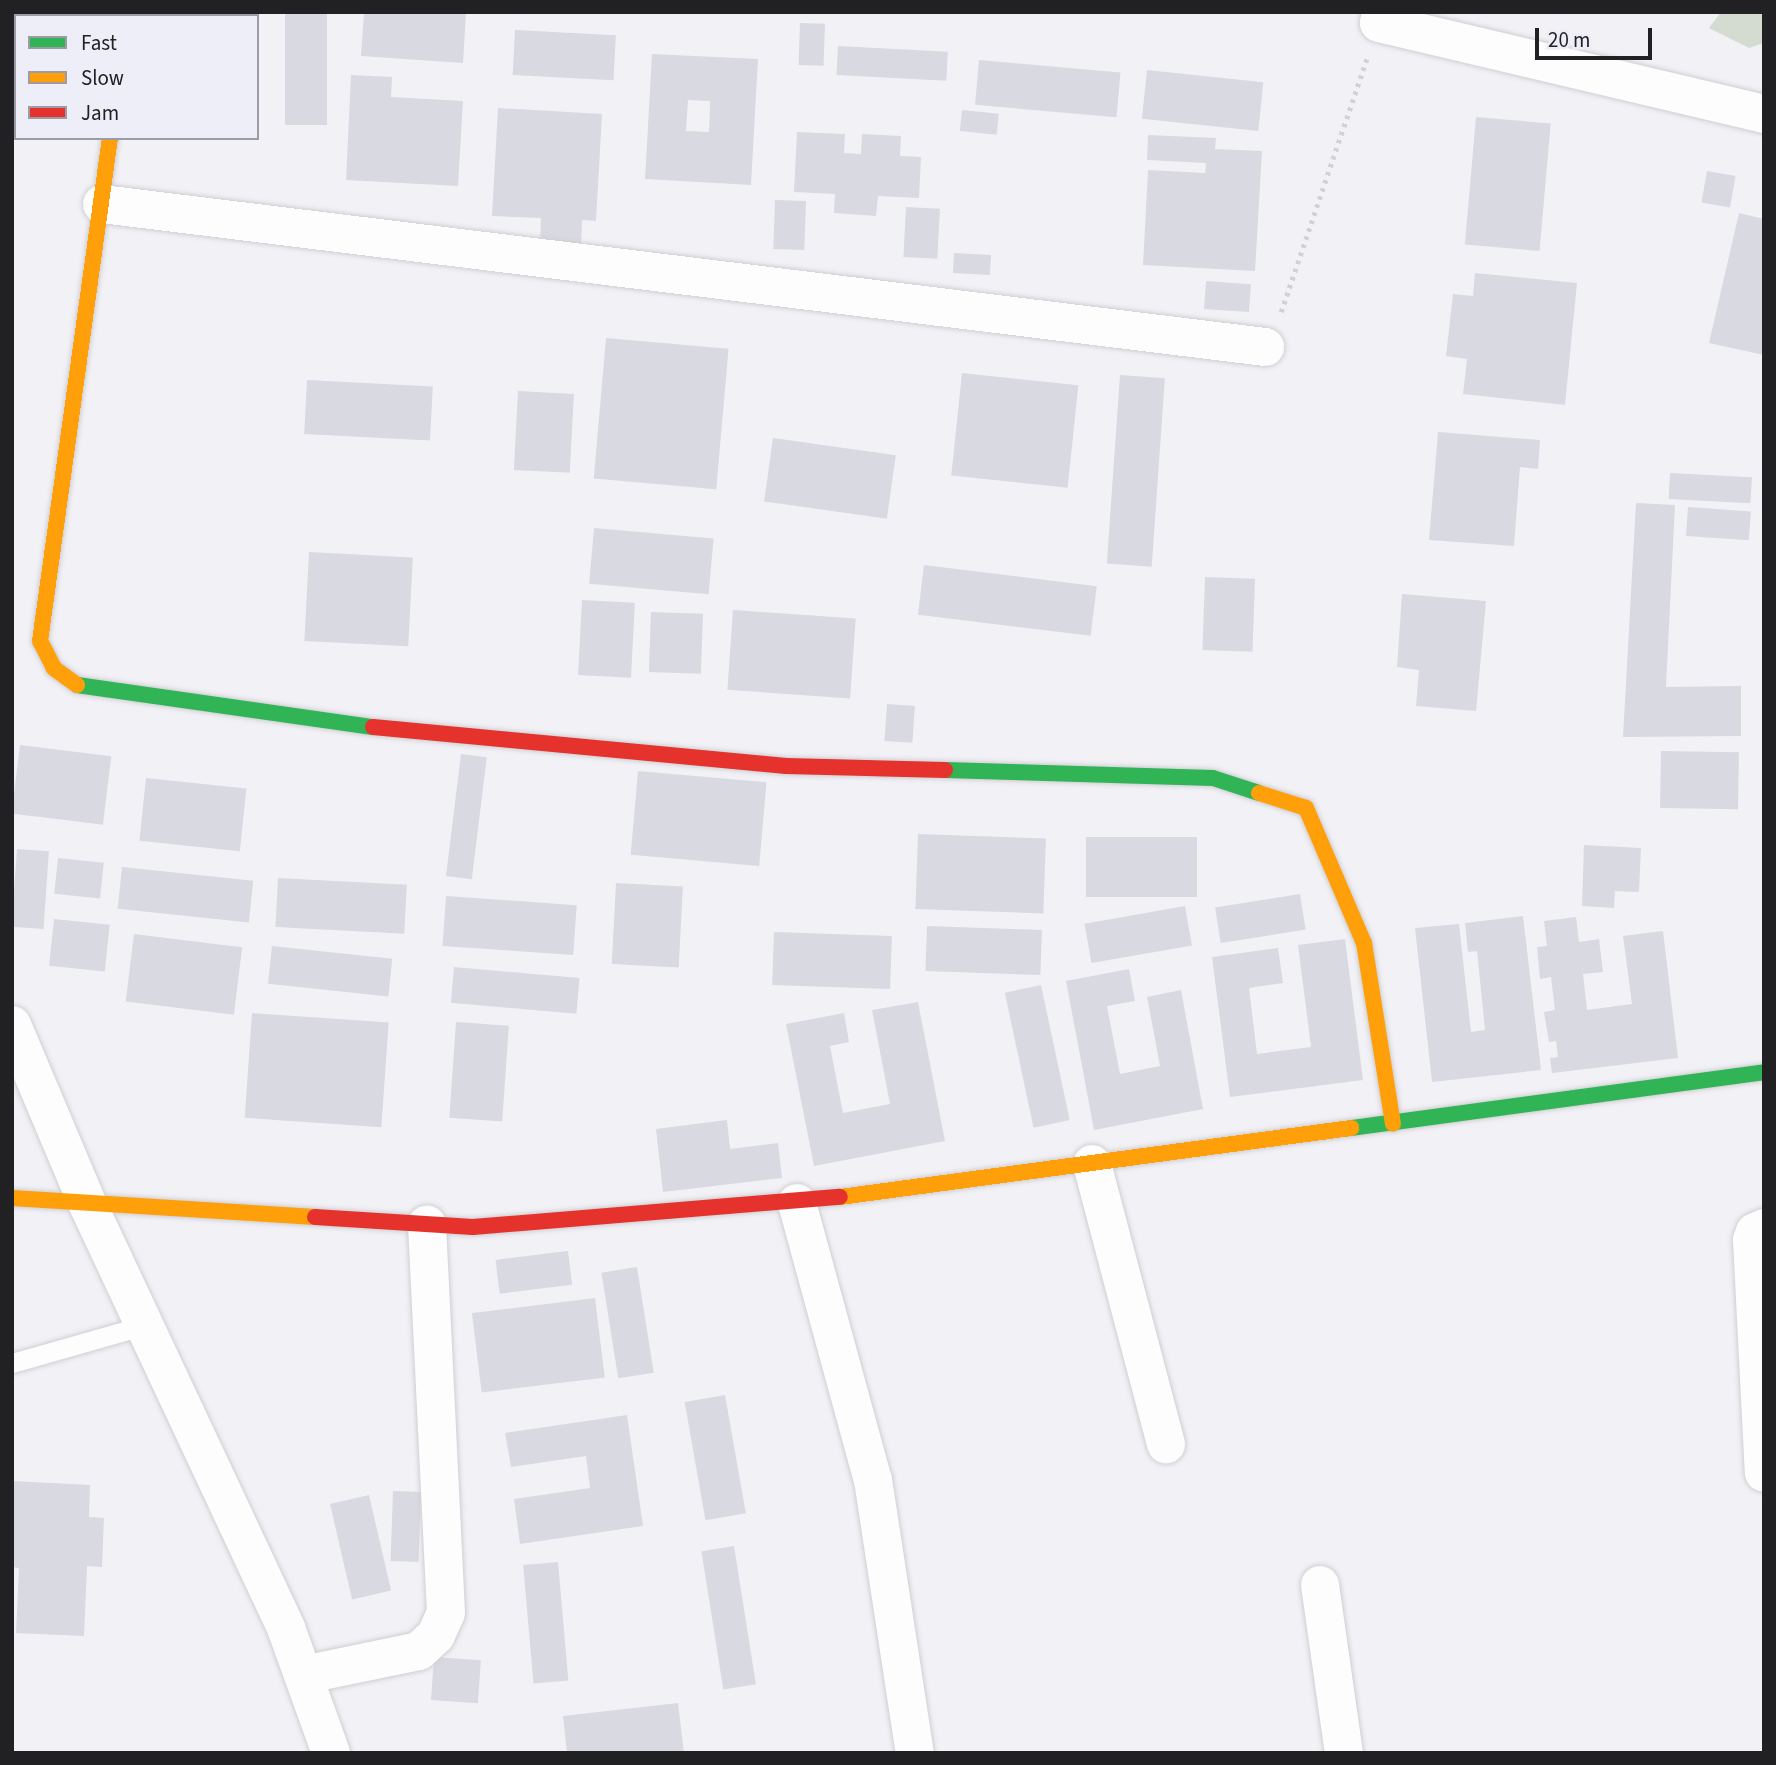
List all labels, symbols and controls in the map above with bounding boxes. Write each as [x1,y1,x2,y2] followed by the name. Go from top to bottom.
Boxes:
[14,14,259,140] legend
[1538,14,1655,58] scale bar
[1548,25,1590,55] text: 20 m
[81,28,117,58] text: Fast
[81,63,124,93] text: Slow
[81,98,119,128] text: Jam

